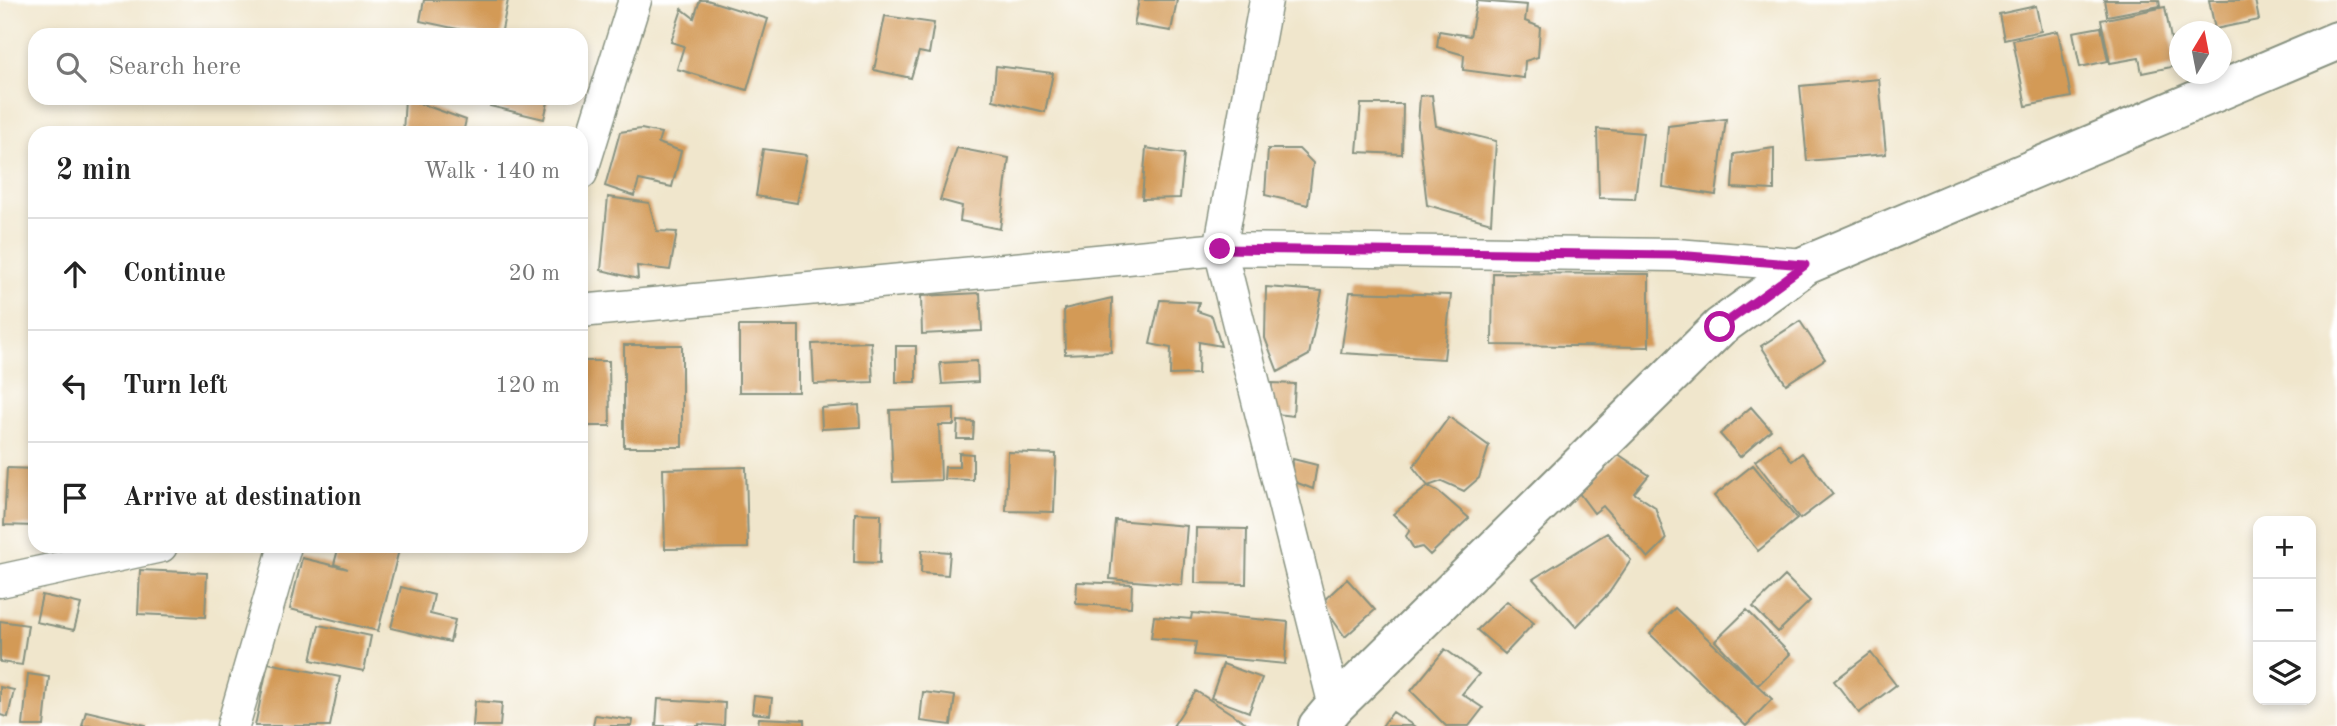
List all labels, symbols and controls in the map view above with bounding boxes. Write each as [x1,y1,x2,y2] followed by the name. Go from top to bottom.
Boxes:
[2169,21,2232,84] north arrow
[28,28,588,105] search box
[52,48,90,86] icon: search
[108,54,241,80] text: Search here
[56,156,131,186] text: 2 min
[424,160,560,183] text: Walk · 140 m
[1204,233,1235,264] route end
[56,255,94,293] icon: ahead
[123,261,226,287] text: Continue
[509,262,560,285] text: 20 m
[1704,311,1735,342] route start
[56,367,94,405] icon: left
[123,373,228,399] text: Turn left
[495,374,560,397] text: 120 m
[56,479,94,517] icon: arrive
[123,485,362,511] text: Arrive at destination
[2253,516,2316,705] map controls
[2253,516,2316,579] button: +
[2253,579,2316,642] button: −
[2253,642,2316,705] button: layers

